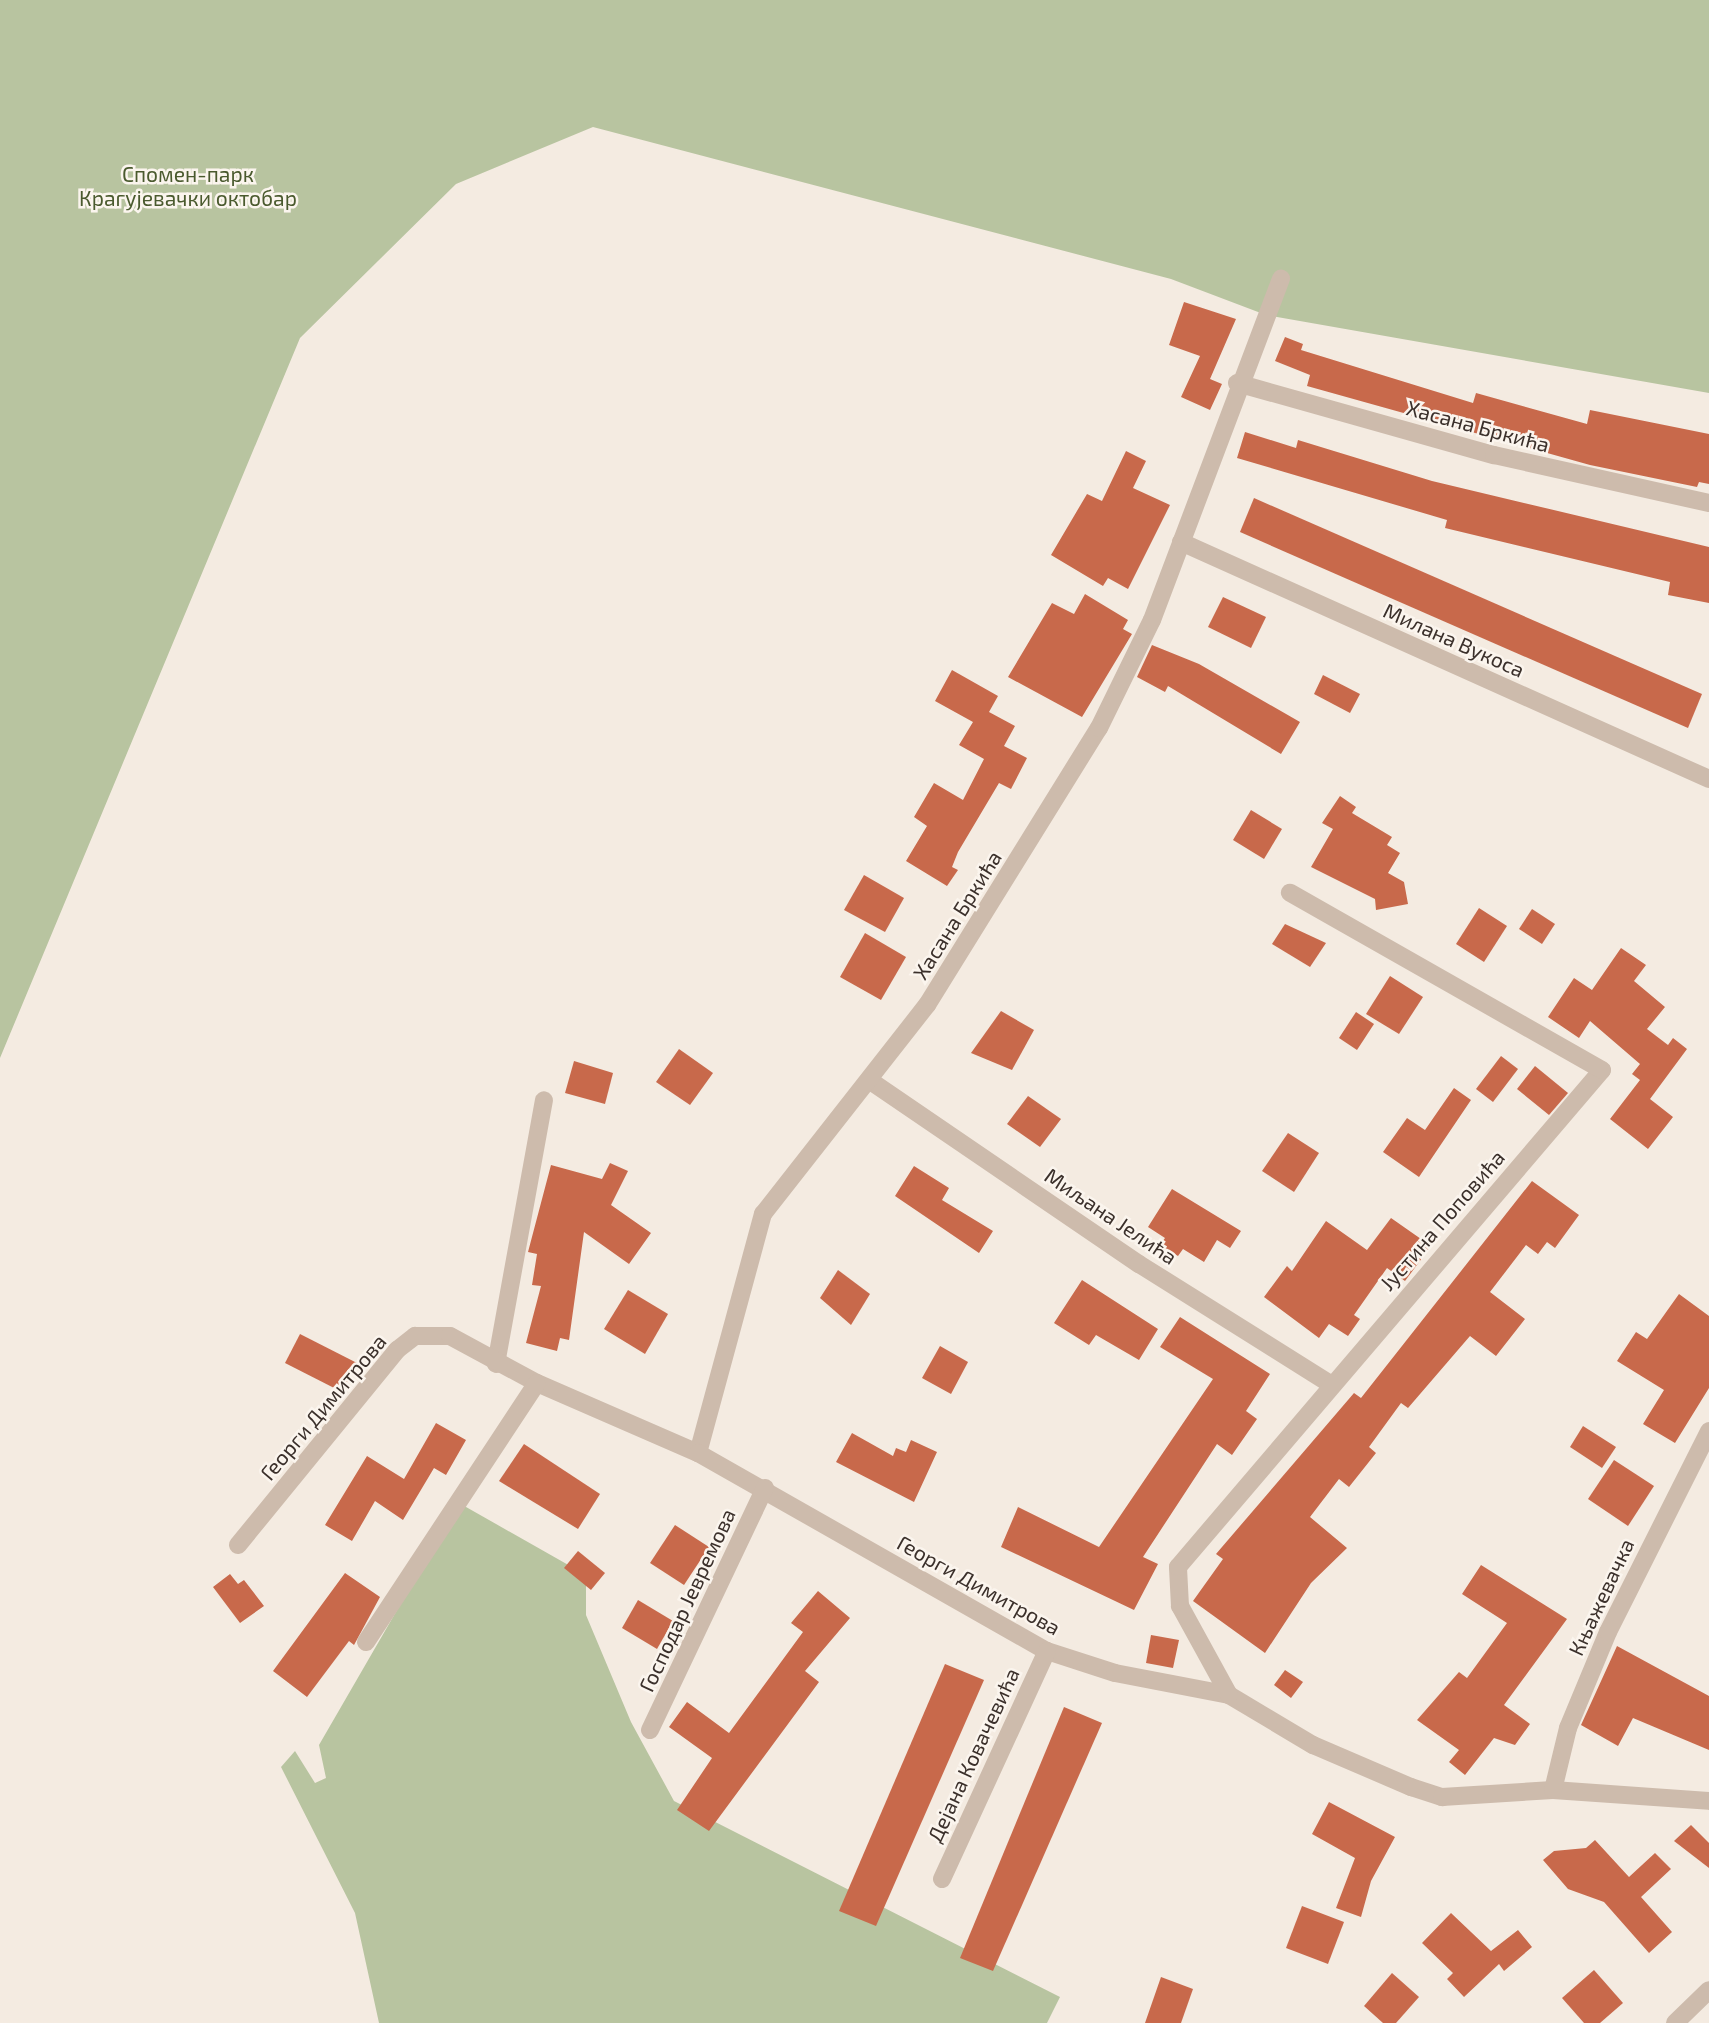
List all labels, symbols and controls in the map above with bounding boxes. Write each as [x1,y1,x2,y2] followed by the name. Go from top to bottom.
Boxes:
[79,161,297,211] park label: Спомен-парк Крагујевачки октобар
[1404,395,1552,457] street label: Хасана Бркића
[1379,598,1529,682] street label: Милана Вукоса
[907,846,1007,984] street label: Хасана Бркића
[1374,1145,1510,1295] street label: Јустина Поповића
[1040,1162,1182,1270] street label: Миљана Јелића
[255,1329,391,1485] street label: Георги Димитрова
[634,1504,740,1696] street label: Господар Јевремова
[893,1530,1065,1640] street label: Георги Димитрова
[1563,1534,1639,1660] street label: Књажевачка
[922,1664,1024,1846] street label: Дејана Ковачевића

